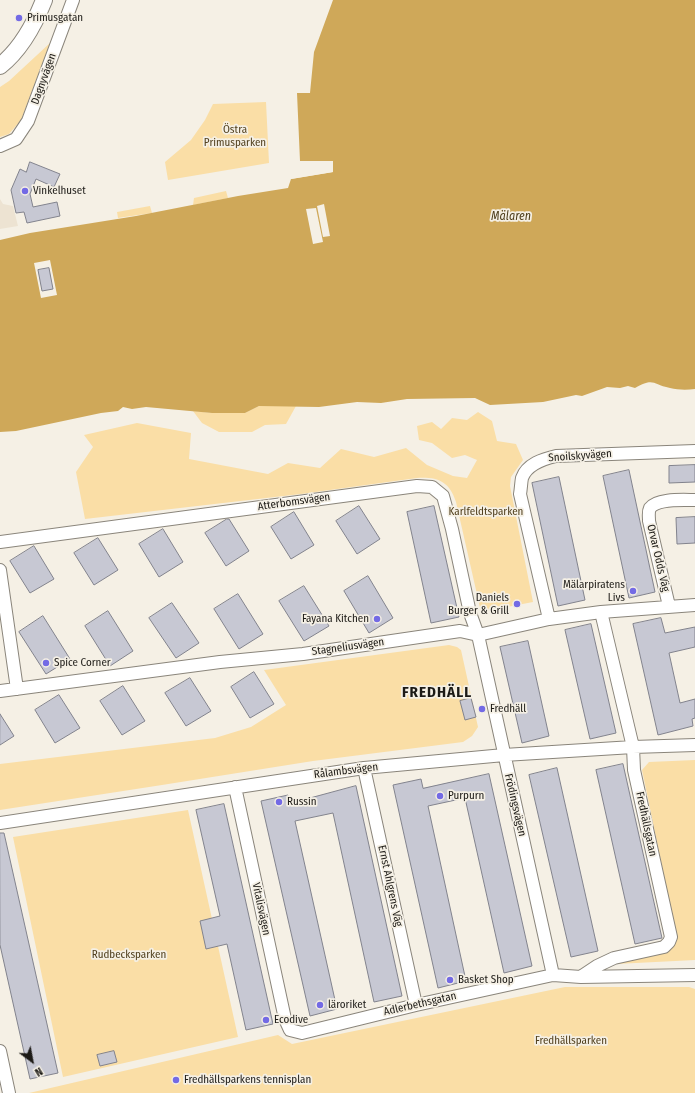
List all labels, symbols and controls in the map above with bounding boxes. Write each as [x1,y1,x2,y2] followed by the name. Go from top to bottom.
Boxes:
[27,11,83,25] place label: Primusgatan
[14,13,24,23] marker: Primusgatan
[29,52,59,106] street label: Dagnyvägen
[204,123,266,149] park label: Östra Primusparken
[33,184,86,198] place label: Vinkelhuset
[20,186,30,196] marker: Vinkelhuset
[491,210,531,224] water label: Mälaren
[548,447,612,465] street label: Snoilskyvägen
[257,490,331,514] street label: Atterbomsvägen
[449,505,523,519] park label: Karlfeldtsparken
[644,523,672,593] street label: Orvar Odds Väg
[563,578,625,604] place label: Mälarpiratens Livs
[628,586,638,596] marker: Mälarpiratens Livs
[448,591,509,617] place label: Daniels Burger & Grill
[512,599,522,609] marker: Daniels Burger & Grill
[302,612,369,626] place label: Fayana Kitchen
[372,614,382,624] marker: Fayana Kitchen
[311,635,385,659] street label: Stagneliusvägen
[54,656,111,670] place label: Spice Corner
[41,658,51,668] marker: Spice Corner
[402,684,472,702] district label: FREDHÄLL
[490,702,526,716] place label: Fredhäll
[477,704,487,714] marker: Fredhäll
[313,761,379,781] street label: Rålambsvägen
[501,772,529,838] street label: Frödingsvägen
[448,789,484,803] place label: Purpurn
[633,790,659,858] street label: Fredhällsgatan
[435,791,445,801] marker: Purpurn
[287,795,317,809] place label: Russin
[274,797,284,807] marker: Russin
[375,844,405,928] street label: Ernst Ahlgrens Väg
[249,881,273,937] street label: Vitalisvägen
[92,948,166,962] park label: Rudbecksparken
[458,973,514,987] place label: Basket Shop
[445,975,455,985] marker: Basket Shop
[382,989,458,1019] street label: Adlerbethsgatan
[328,998,366,1012] place label: läroriket
[315,1000,325,1010] marker: läroriket
[274,1013,308,1027] place label: Ecodive
[261,1015,271,1025] marker: Ecodive
[535,1034,607,1048] park label: Fredhällsparken
[12,1041,52,1081] north arrow
[32,1064,45,1079] text: N
[184,1073,311,1087] place label: Fredhällsparkens tennisplan
[171,1075,181,1085] marker: Fredhällsparkens tennisplan

